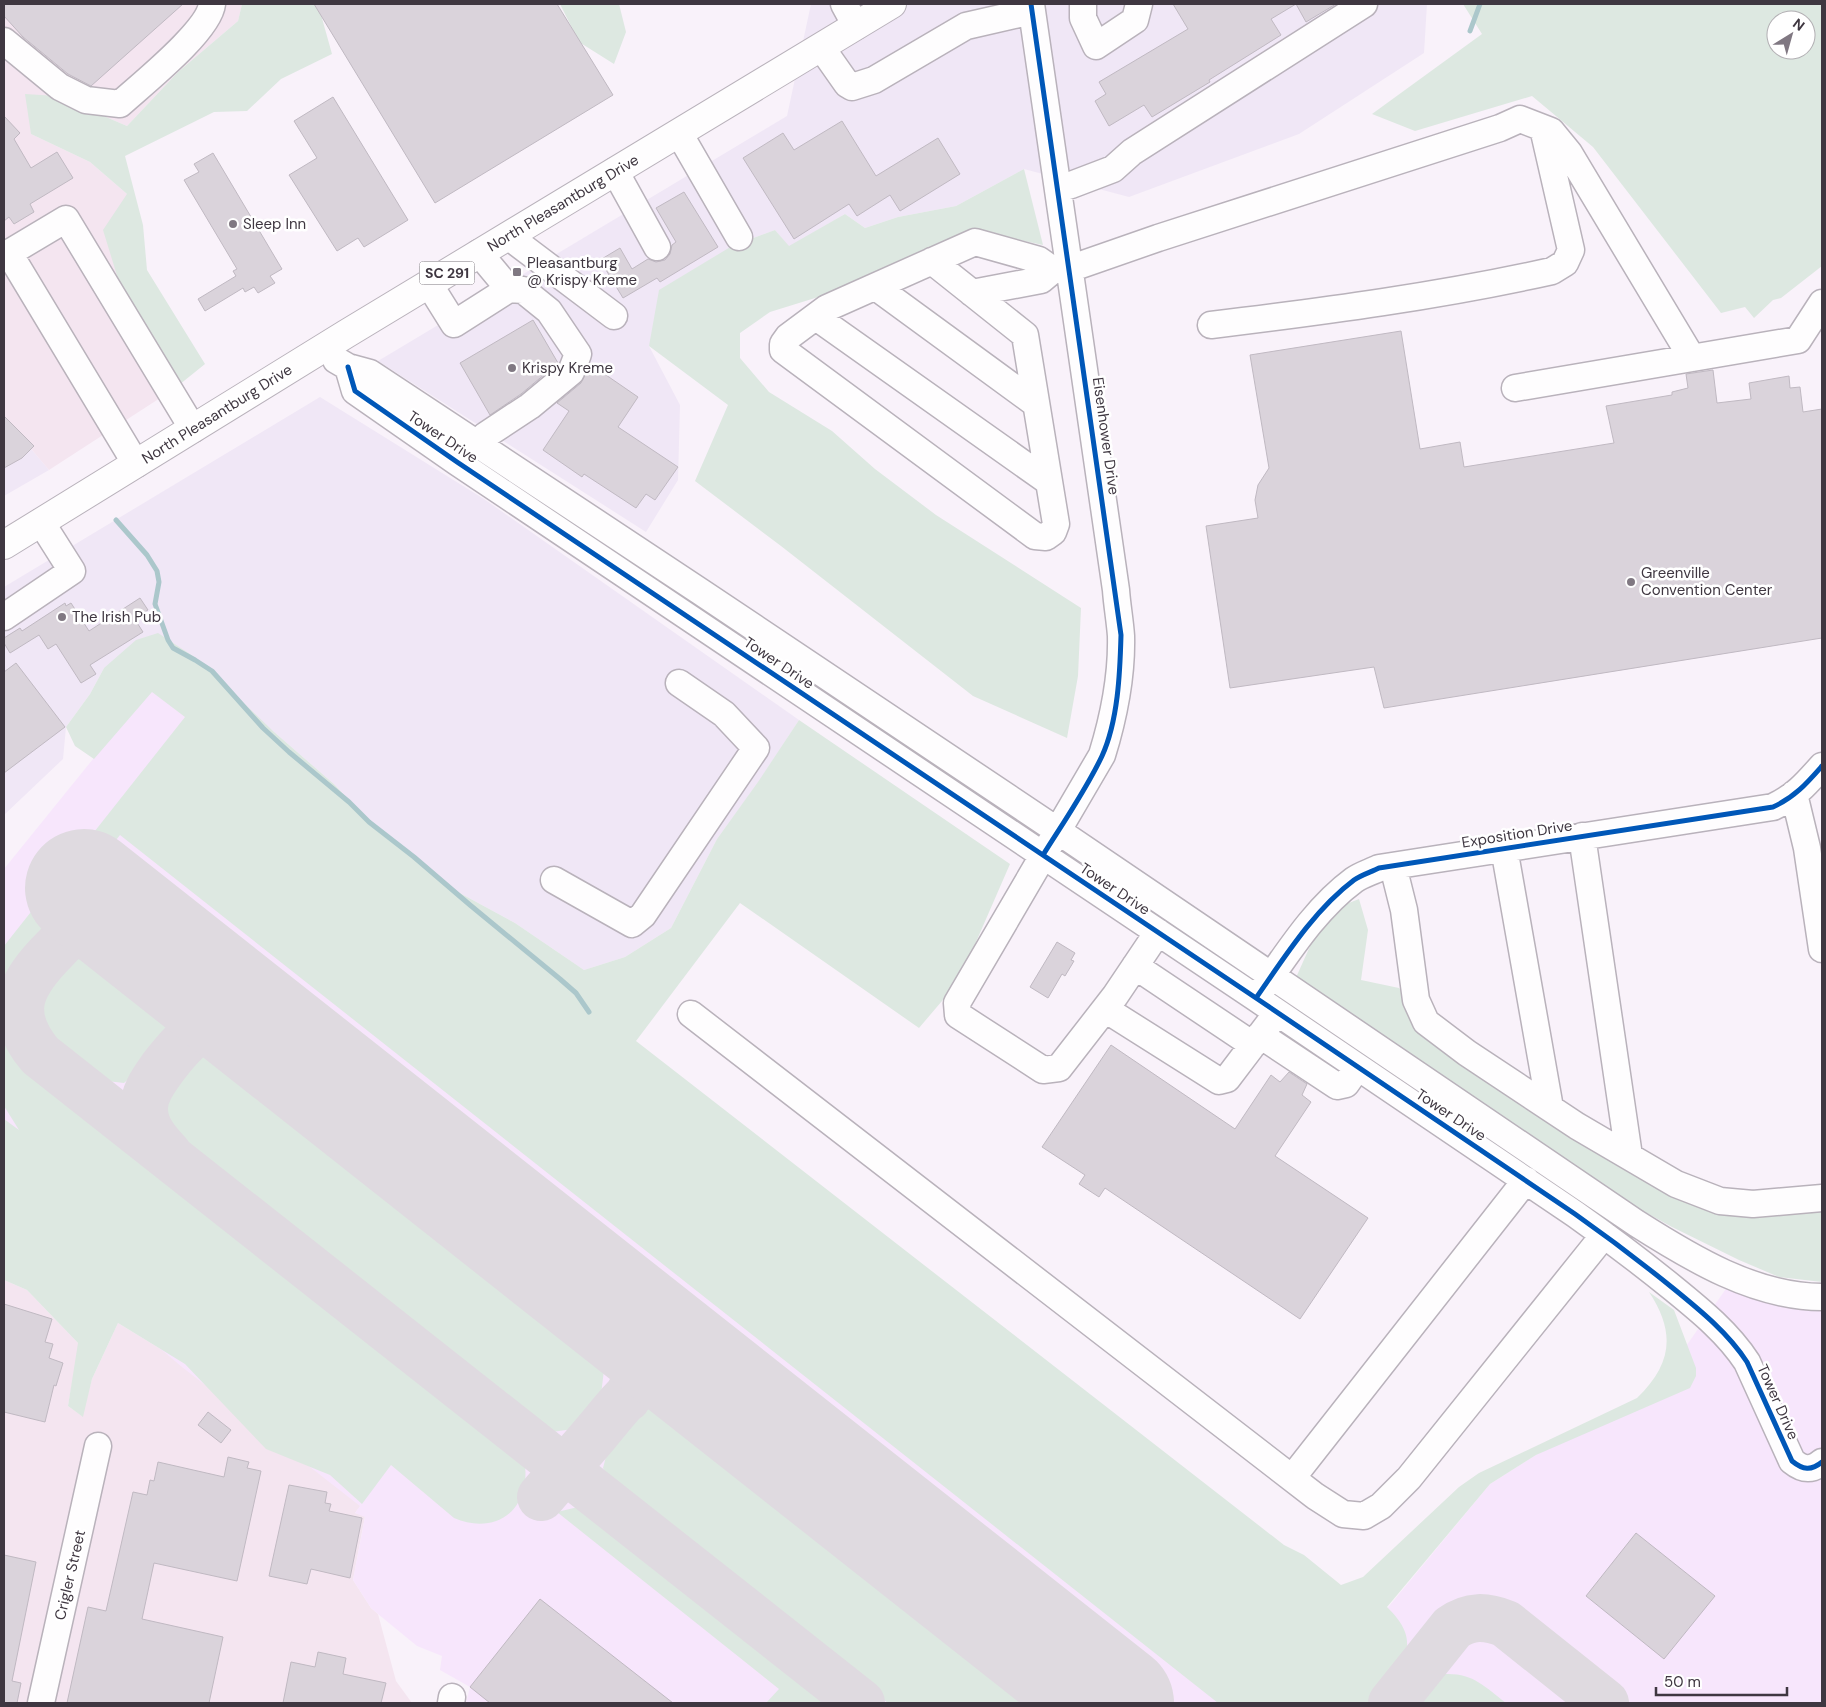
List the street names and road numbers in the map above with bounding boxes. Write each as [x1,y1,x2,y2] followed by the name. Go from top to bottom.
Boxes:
[484,150,642,256] street label: North Pleasantburg Drive
[420,262,474,284] road number: SC 291
[138,360,296,468] street label: North Pleasantburg Drive
[1088,376,1124,496] street label: Eisenhower Drive
[404,406,482,468] street label: Tower Drive
[740,632,818,694] street label: Tower Drive
[1460,815,1574,853] street label: Exposition Drive
[1076,858,1154,920] street label: Tower Drive
[1412,1084,1490,1146] street label: Tower Drive
[1753,1361,1803,1443] street label: Tower Drive
[50,1528,90,1622] street label: Crigler Street

